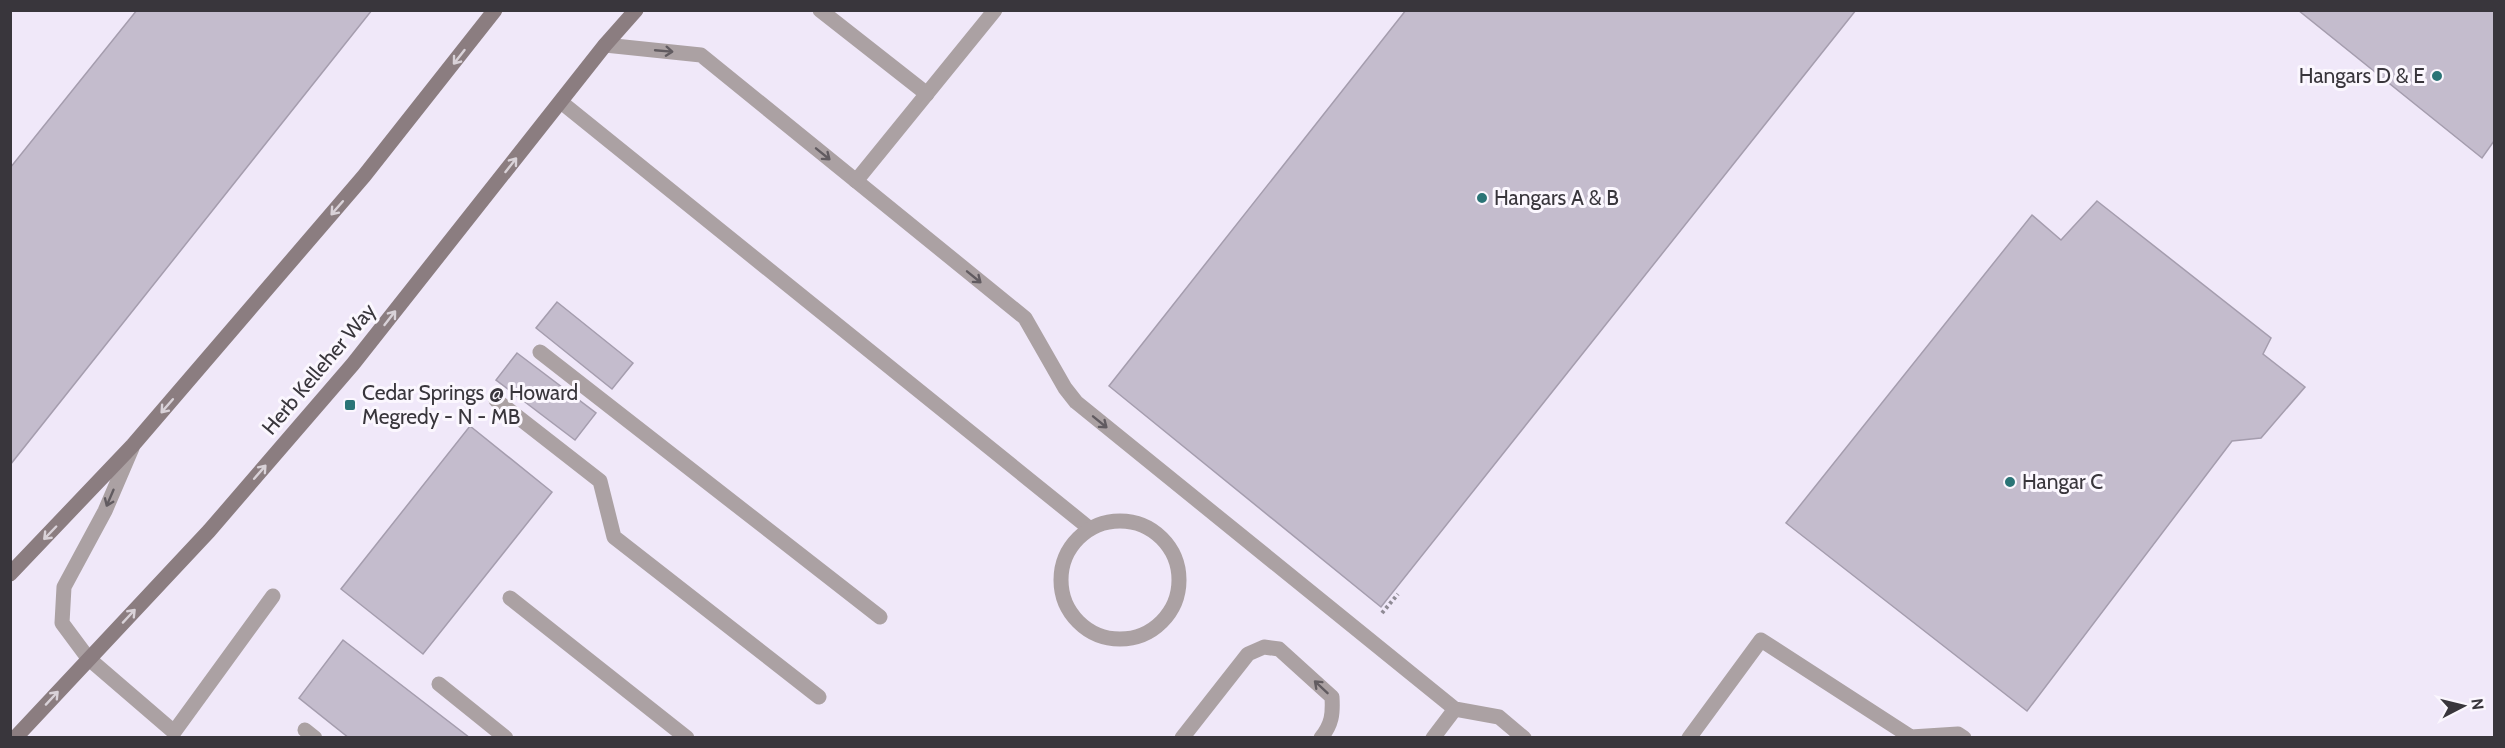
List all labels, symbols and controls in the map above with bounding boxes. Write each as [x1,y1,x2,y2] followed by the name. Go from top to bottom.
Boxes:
[653,46,673,57] one-way arrow
[453,48,466,64] one-way arrow
[2299,63,2425,88] place label: Hangars D & E
[2430,69,2444,83] marker: Hangars D & E
[815,147,831,160] one-way arrow
[504,157,517,173] one-way arrow
[1494,185,1619,210] place label: Hangars A & B
[1475,191,1489,205] marker: Hangars A & B
[330,200,344,215] one-way arrow
[966,271,982,284] one-way arrow
[256,298,381,439] street label: Herb Kelleher Way
[383,310,396,326] one-way arrow
[362,380,578,429] place label: Cedar Springs @ Howard Megredy - N - MB
[160,398,174,413] one-way arrow
[343,398,357,412] marker: Cedar Springs @ Howard Megredy - N - MB
[1092,415,1107,429] one-way arrow
[253,465,267,480] one-way arrow
[2022,469,2103,494] place label: Hangar C
[2003,475,2017,489] marker: Hangar C
[104,489,115,507] one-way arrow
[42,525,57,540] one-way arrow
[121,608,136,623] one-way arrow
[2433,676,2493,736] north arrow
[1314,680,1329,694] one-way arrow
[44,691,58,706] one-way arrow
[2467,697,2488,711] text: N

